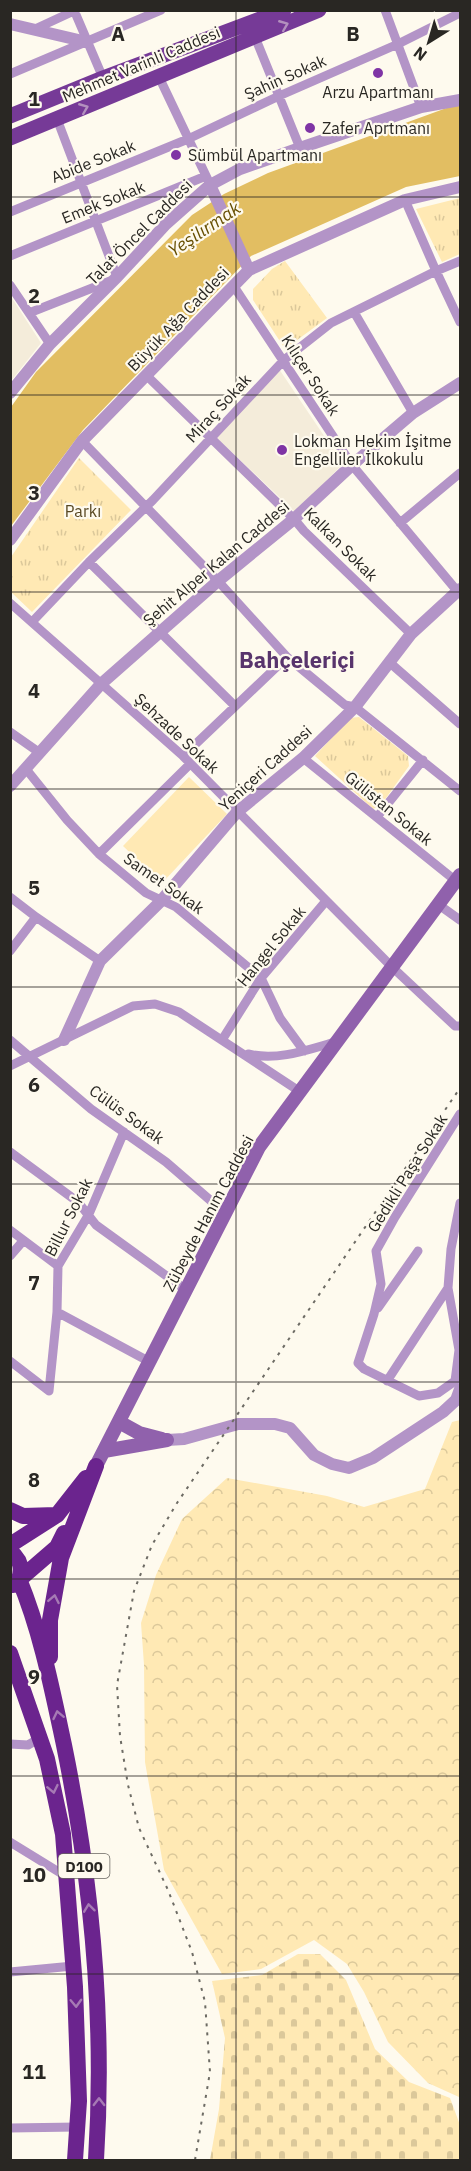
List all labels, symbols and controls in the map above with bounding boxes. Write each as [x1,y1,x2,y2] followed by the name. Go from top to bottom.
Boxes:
[399,12,459,72] north arrow
[111,20,125,47] text: A
[277,20,288,32] one-way arrow
[346,20,360,47] text: B
[59,22,223,106] street label: Mehmet Varinli Caddesi
[409,43,431,65] text: N
[241,50,329,104] street label: Şahin Sokak
[371,66,385,80] marker: Arzu Apartmanı
[322,82,434,102] place label: Arzu Apartmanı
[28,85,40,112] text: 1
[78,103,89,115] one-way arrow
[322,118,430,138] place label: Zafer Aprtmanı
[303,121,317,135] marker: Zafer Aprtmanı
[48,135,139,187] street label: Abide Sokak
[188,145,322,165] place label: Sümbül Apartmanı
[169,148,183,162] marker: Sümbül Apartmanı
[82,175,196,289] street label: Talat Öncel Caddesi
[59,176,148,228] street label: Emek Sokak
[163,196,245,262] water label: Yeşilırmak
[123,263,233,375] street label: Büyük Ağa Caddesi
[28,282,40,309] text: 2
[277,331,345,420] street label: Kılıçer Sokak
[181,369,255,447] street label: Miraç Sokak
[294,431,452,469] place label: Lokman Hekim İşitme Engelliler İlkokulu
[275,443,289,457] marker: Lokman Hekim İşitme Engelliler İlkokulu
[28,479,40,506] text: 3
[139,496,293,630] street label: Şehit Alper Kalan Caddesi
[65,501,101,521] park label: Parkı
[300,503,382,585] street label: Kalkan Sokak
[239,645,355,674] district label: Bahçeleriçi
[28,677,40,704] text: 4
[130,689,224,778] street label: Şehzade Sokak
[214,721,316,815] street label: Yeniçeri Caddesi
[341,767,437,850] street label: Gülistan Sokak
[120,848,209,918] street label: Samet Sokak
[28,874,40,901] text: 5
[232,901,310,990] street label: Hangel Sokak
[28,1071,40,1098] text: 6
[86,1080,169,1148] street label: Cülüs Sokak
[363,1110,452,1236] street label: Gedikli Paşa Sokak
[158,1131,258,1295] street label: Zübeyde Hanım Caddesi
[40,1174,97,1260] street label: Billur Sokak
[28,1269,40,1296] text: 7
[28,1466,40,1493] text: 8
[47,1595,59,1604] one-way arrow
[28,1663,40,1690] text: 9
[52,1711,65,1721] one-way arrow
[46,1783,59,1793] one-way arrow
[58,1854,110,1878] road number: D100
[22,1861,46,1888] text: 10
[83,1903,96,1912] one-way arrow
[69,1998,82,2007] one-way arrow
[22,2058,46,2085] text: 11
[93,2098,105,2107] one-way arrow

